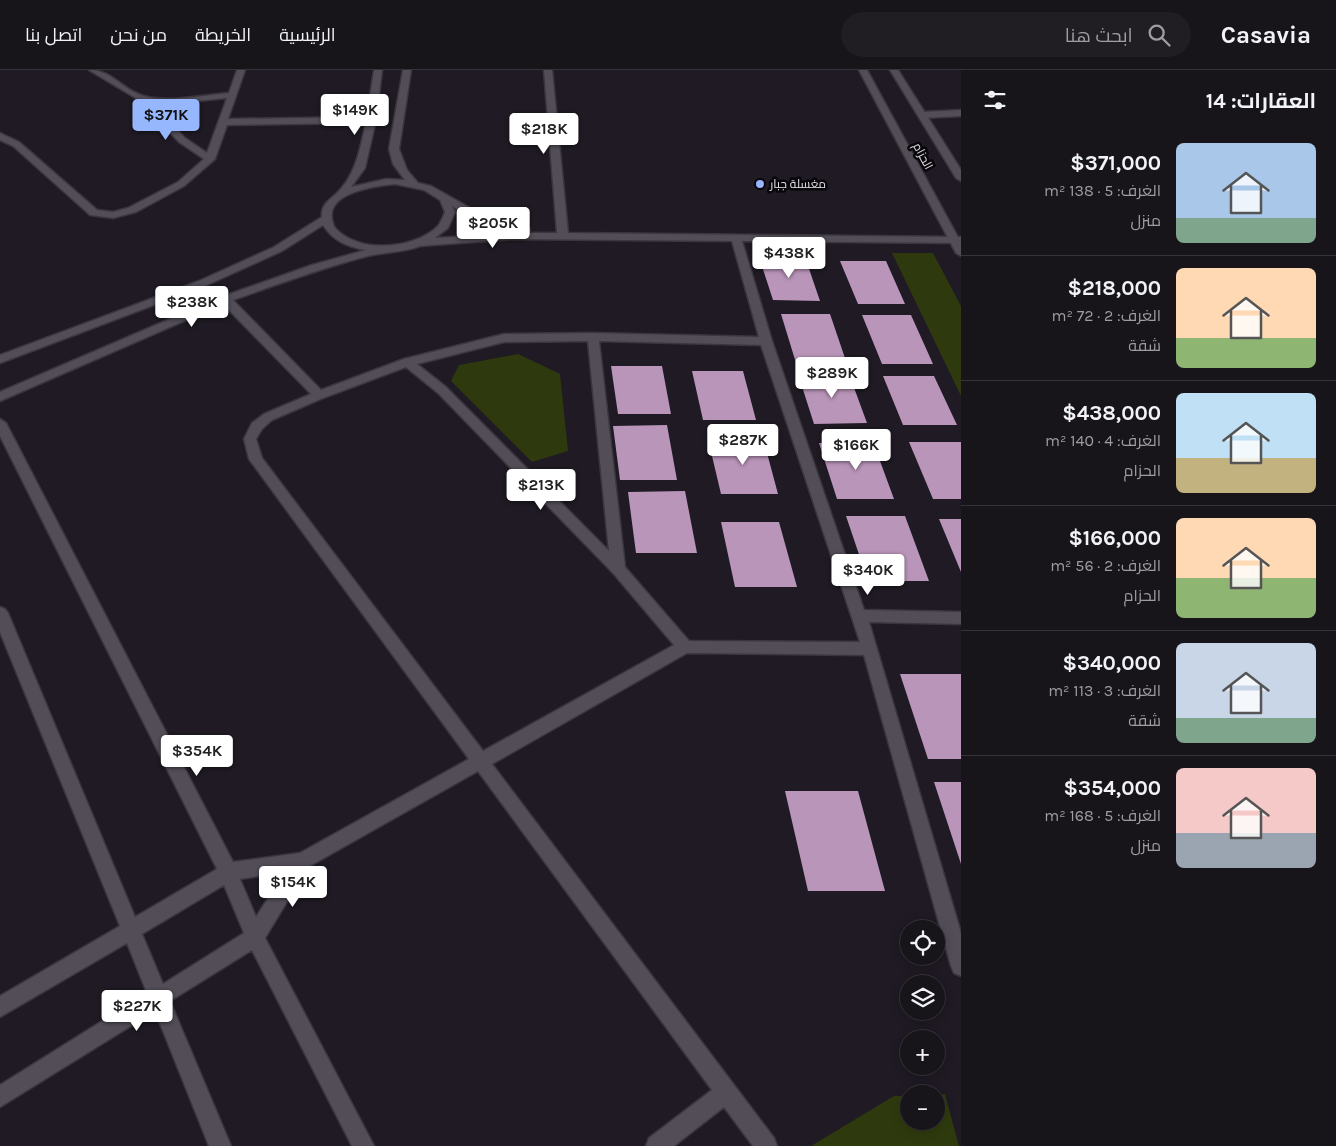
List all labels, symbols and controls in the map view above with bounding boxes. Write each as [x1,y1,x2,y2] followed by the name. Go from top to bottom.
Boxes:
[841,12,1191,57] search box
[1145,21,1173,49] icon: search
[1221,21,1311,49] text: Casavia
[25,24,82,46] text: اتصل بنا
[110,24,167,46] text: من نحن
[195,24,251,46] text: الخريطة
[279,24,336,46] text: الرئيسية
[1065,25,1133,47] text: ابحث هنا
[981,86,1009,114] icon: filters
[1206,89,1316,113] text: العقارات: 14
[320,93,390,136] pin: $149K
[131,98,201,141] pin: $371K
[332,100,378,119] text: $149K
[143,105,189,124] text: $371K
[509,112,579,155] pin: $218K
[520,119,568,138] text: $218K
[909,140,936,172] street label: الحزام
[1070,151,1161,175] text: $371,000
[1216,163,1276,223] icon: home
[769,177,826,191] place label: مغسلة جبار
[754,178,766,190] marker: مغسلة جبار
[1044,181,1161,200] text: الغرف: 5 · 138 m²
[458,206,528,249] pin: $205K
[1131,211,1161,230] text: منزل
[468,213,518,232] text: $205K
[754,236,824,279] pin: $438K
[763,243,815,262] text: $438K
[1068,276,1161,300] text: $218,000
[157,286,227,328] pin: $238K
[1216,288,1276,348] icon: home
[166,292,218,311] text: $238K
[1052,306,1161,325] text: الغرف: 2 · 72 m²
[1128,336,1161,355] text: شقة
[797,356,867,399] pin: $289K
[806,363,858,382] text: $289K
[1062,401,1161,425] text: $438,000
[1216,413,1276,473] icon: home
[708,424,778,466] pin: $287K
[821,428,891,471] pin: $166K
[718,430,768,449] text: $287K
[1045,431,1161,450] text: الغرف: 4 · 140 m²
[833,435,879,454] text: $166K
[1124,461,1161,480] text: الحزام
[506,468,576,511] pin: $213K
[518,475,564,494] text: $213K
[1068,526,1161,550] text: $166,000
[1216,538,1276,598] icon: home
[833,554,903,596] pin: $340K
[1050,556,1161,575] text: الغرف: 2 · 56 m²
[842,560,894,579] text: $340K
[1124,586,1161,605] text: الحزام
[1063,651,1161,675] text: $340,000
[1216,663,1276,723] icon: home
[1048,681,1161,700] text: الغرف: 3 · 113 m²
[1128,711,1161,730] text: شقة
[162,734,232,777] pin: $354K
[172,741,222,760] text: $354K
[1064,776,1161,800] text: $354,000
[1216,788,1276,848] icon: home
[1044,806,1161,825] text: الغرف: 5 · 168 m²
[1131,836,1161,855] text: منزل
[258,866,328,908] pin: $154K
[270,872,316,891] text: $154K
[900,920,945,1130] map controls
[900,920,945,965] button: locate
[900,975,945,1020] button: layers
[102,990,172,1032] pin: $227K
[113,996,161,1015] text: $227K
[900,1030,945,1075] button: +
[900,1085,945,1130] button: −

